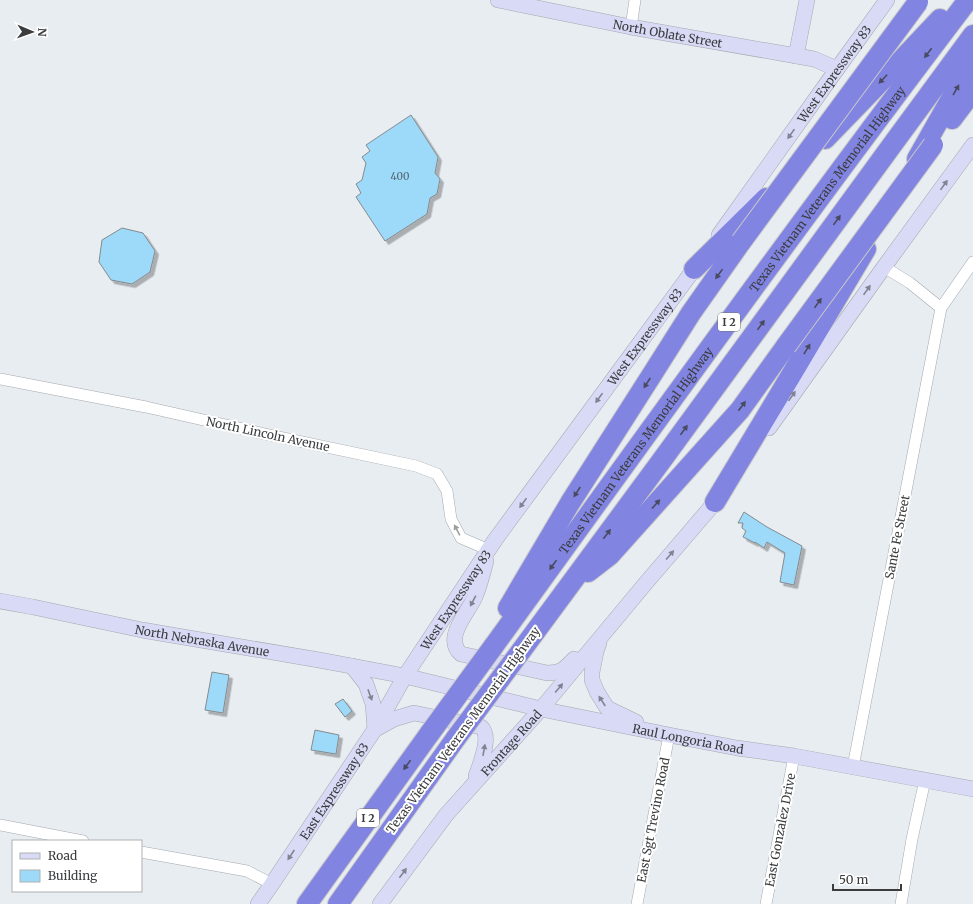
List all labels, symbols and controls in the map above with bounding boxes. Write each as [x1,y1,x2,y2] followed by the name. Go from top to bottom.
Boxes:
[12,12,52,52] north arrow
[612,16,724,50] street label: North Oblate Street
[793,22,874,126] street label: West Expressway 83
[35,28,49,37] text: N
[923,48,932,59] one-way arrow
[878,74,888,84] one-way arrow
[746,83,908,295] street label: Texas Vietnam Veterans Memorial Highway
[952,84,959,96] one-way arrow
[787,129,795,139] one-way arrow
[390,170,410,183] house number: 400
[940,180,948,190] one-way arrow
[833,214,842,225] one-way arrow
[715,269,723,279] one-way arrow
[603,285,685,389] street label: West Expressway 83
[863,285,871,295] one-way arrow
[813,298,822,309] one-way arrow
[718,313,740,331] road number: I 2
[757,319,765,330] one-way arrow
[804,343,811,355] one-way arrow
[555,344,716,557] street label: Texas Vietnam Veterans Memorial Highway
[643,378,651,388] one-way arrow
[788,391,796,401] one-way arrow
[595,393,603,403] one-way arrow
[738,401,746,412] one-way arrow
[205,414,331,454] street label: North Lincoln Avenue
[680,424,689,435] one-way arrow
[573,487,581,497] one-way arrow
[881,493,913,580] street label: Sante Fe Street
[519,498,527,508] one-way arrow
[651,498,660,509] one-way arrow
[454,524,460,536] one-way arrow
[603,529,611,540] one-way arrow
[417,547,494,653] street label: West Expressway 83
[666,549,675,560] one-way arrow
[549,559,557,570] one-way arrow
[470,595,476,606] one-way arrow
[134,621,271,659] street label: North Nebraska Avenue
[383,624,543,836] street label: Texas Vietnam Veterans Memorial Highway
[554,682,563,693] one-way arrow
[368,690,374,702] one-way arrow
[598,696,606,706] one-way arrow
[477,707,544,779] street label: Frontage Road
[631,720,745,756] street label: Raul Longoria Road
[296,740,371,842] street label: East Expressway 83
[481,744,487,756] one-way arrow
[634,756,672,884] street label: East Sgt Trevino Road
[403,759,411,770] one-way arrow
[762,772,798,888] street label: East Gonzalez Drive
[357,809,379,827] road number: I 2
[12,840,142,892] legend
[48,848,77,863] text: Road
[287,850,295,860] one-way arrow
[833,866,901,892] scale bar
[399,867,407,878] one-way arrow
[48,868,98,883] text: Building
[839,872,868,887] text: 50 m

